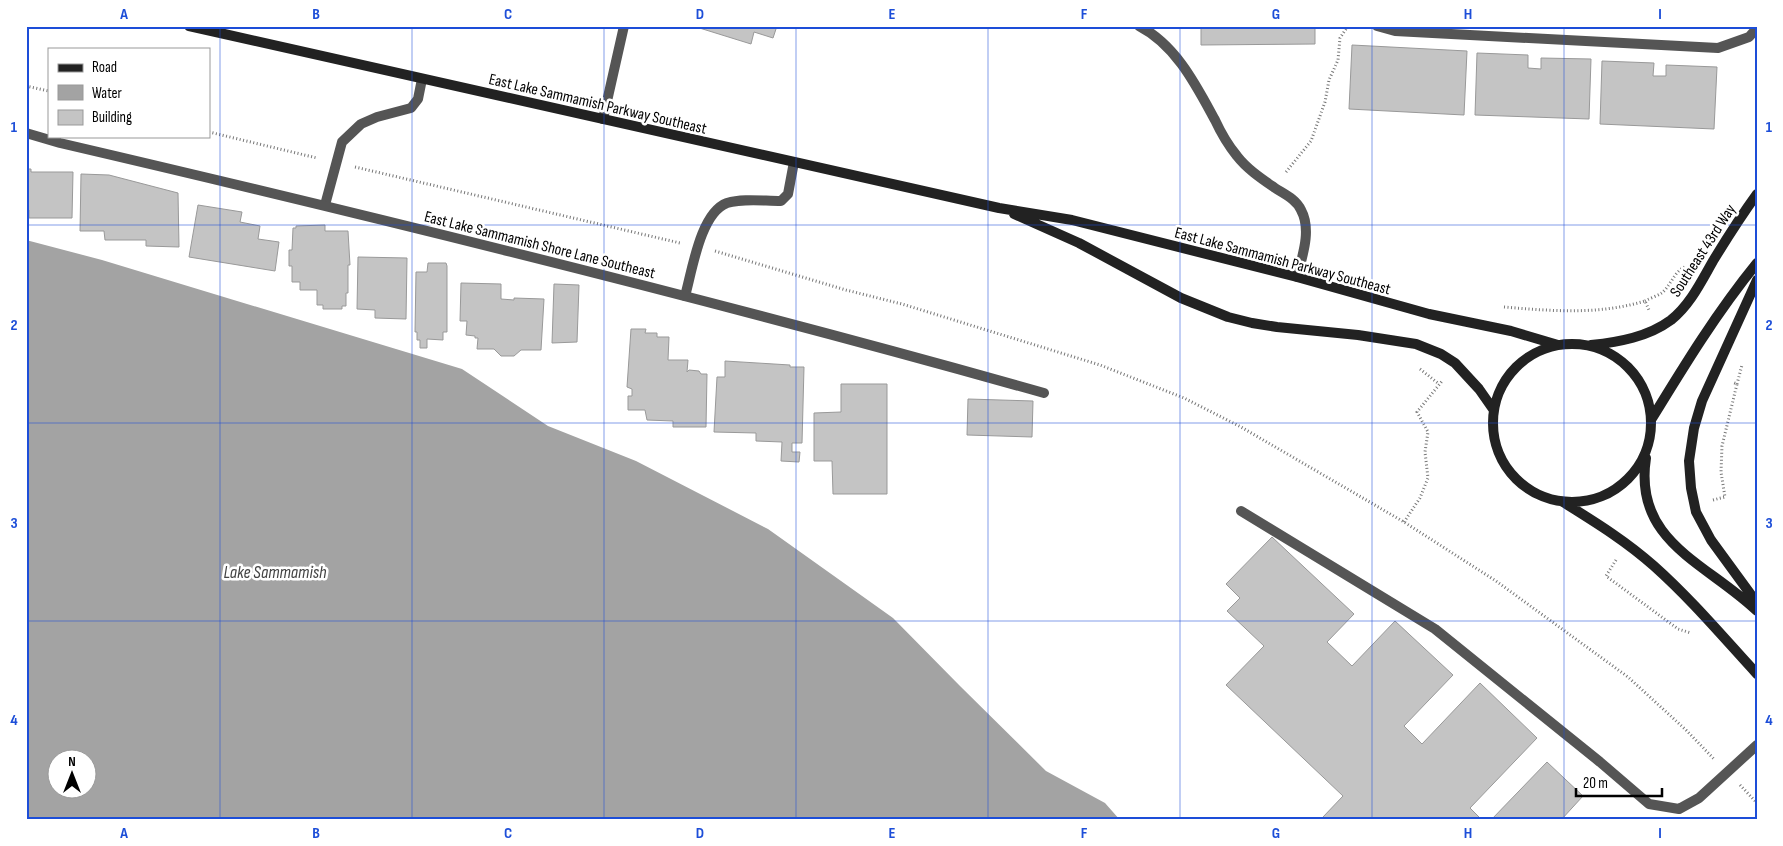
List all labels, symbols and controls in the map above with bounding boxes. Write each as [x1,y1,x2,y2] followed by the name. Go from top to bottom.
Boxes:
[119,5,128,24] text: A
[312,5,320,24] text: B
[504,5,512,24] text: C
[696,5,704,24] text: D
[889,5,896,24] text: E
[1081,5,1088,24] text: F
[1272,5,1280,24] text: G
[1464,5,1472,24] text: H
[1658,5,1662,24] text: I
[48,48,210,138] legend
[92,58,117,77] text: Road
[487,70,708,139] street label: East Lake Sammamish Parkway Southeast
[92,84,123,103] text: Water
[92,108,132,127] text: Building
[11,118,18,137] text: 1
[1766,118,1773,137] text: 1
[1666,201,1740,301] street label: Southeast 43rd Way
[422,208,657,283] street label: East Lake Sammamish Shore Lane Southeast
[1173,223,1393,299] street label: East Lake Sammamish Parkway Southeast
[10,316,18,335] text: 2
[1765,316,1773,335] text: 2
[10,514,18,533] text: 3
[1765,514,1773,533] text: 3
[223,562,327,583] water label: Lake Sammamish
[10,711,18,730] text: 4
[1765,711,1773,730] text: 4
[48,748,98,798] north arrow
[68,753,76,770] text: N
[1576,766,1662,798] scale bar
[1583,774,1608,793] text: 20 m
[119,824,128,843] text: A
[312,824,320,843] text: B
[504,824,512,843] text: C
[696,824,704,843] text: D
[889,824,896,843] text: E
[1081,824,1088,843] text: F
[1272,824,1280,843] text: G
[1464,824,1472,843] text: H
[1658,824,1662,843] text: I

